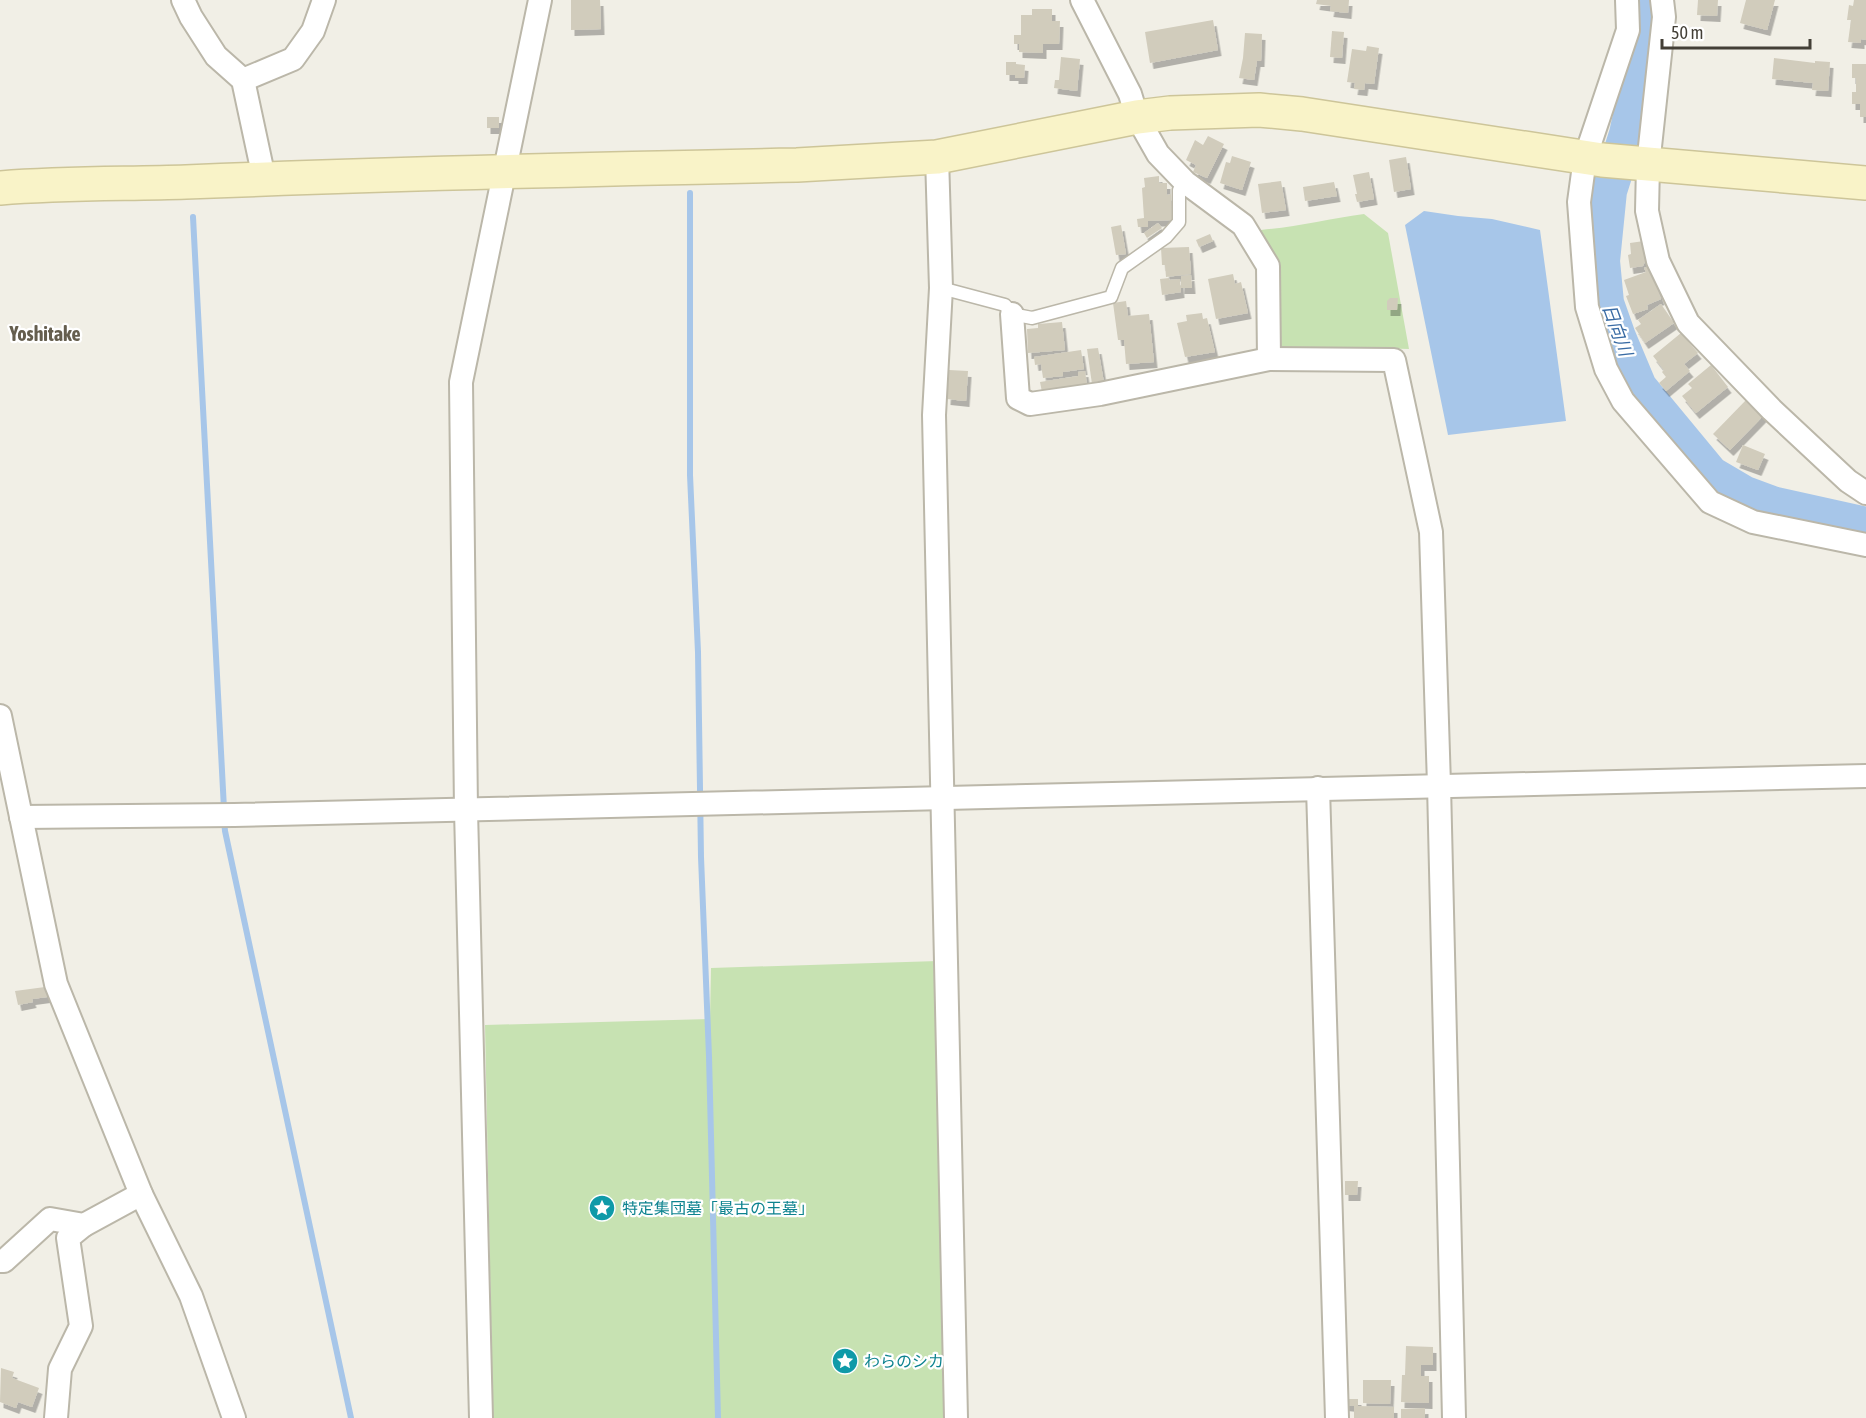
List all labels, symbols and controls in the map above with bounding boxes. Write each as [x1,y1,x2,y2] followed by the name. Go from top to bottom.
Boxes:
[1662,12,1810,50] scale bar
[1671,22,1703,43] text: 50 m
[1598,301,1637,361] water label: 日向川
[9,322,81,345] district label: Yoshitake
[587,1193,617,1223] place icon: 特定集団墓「最古の王墓」
[622,1199,814,1217] place label: 特定集団墓「最古の王墓」
[830,1346,860,1376] place icon: わらのシカ
[864,1352,944,1370] place label: わらのシカ

